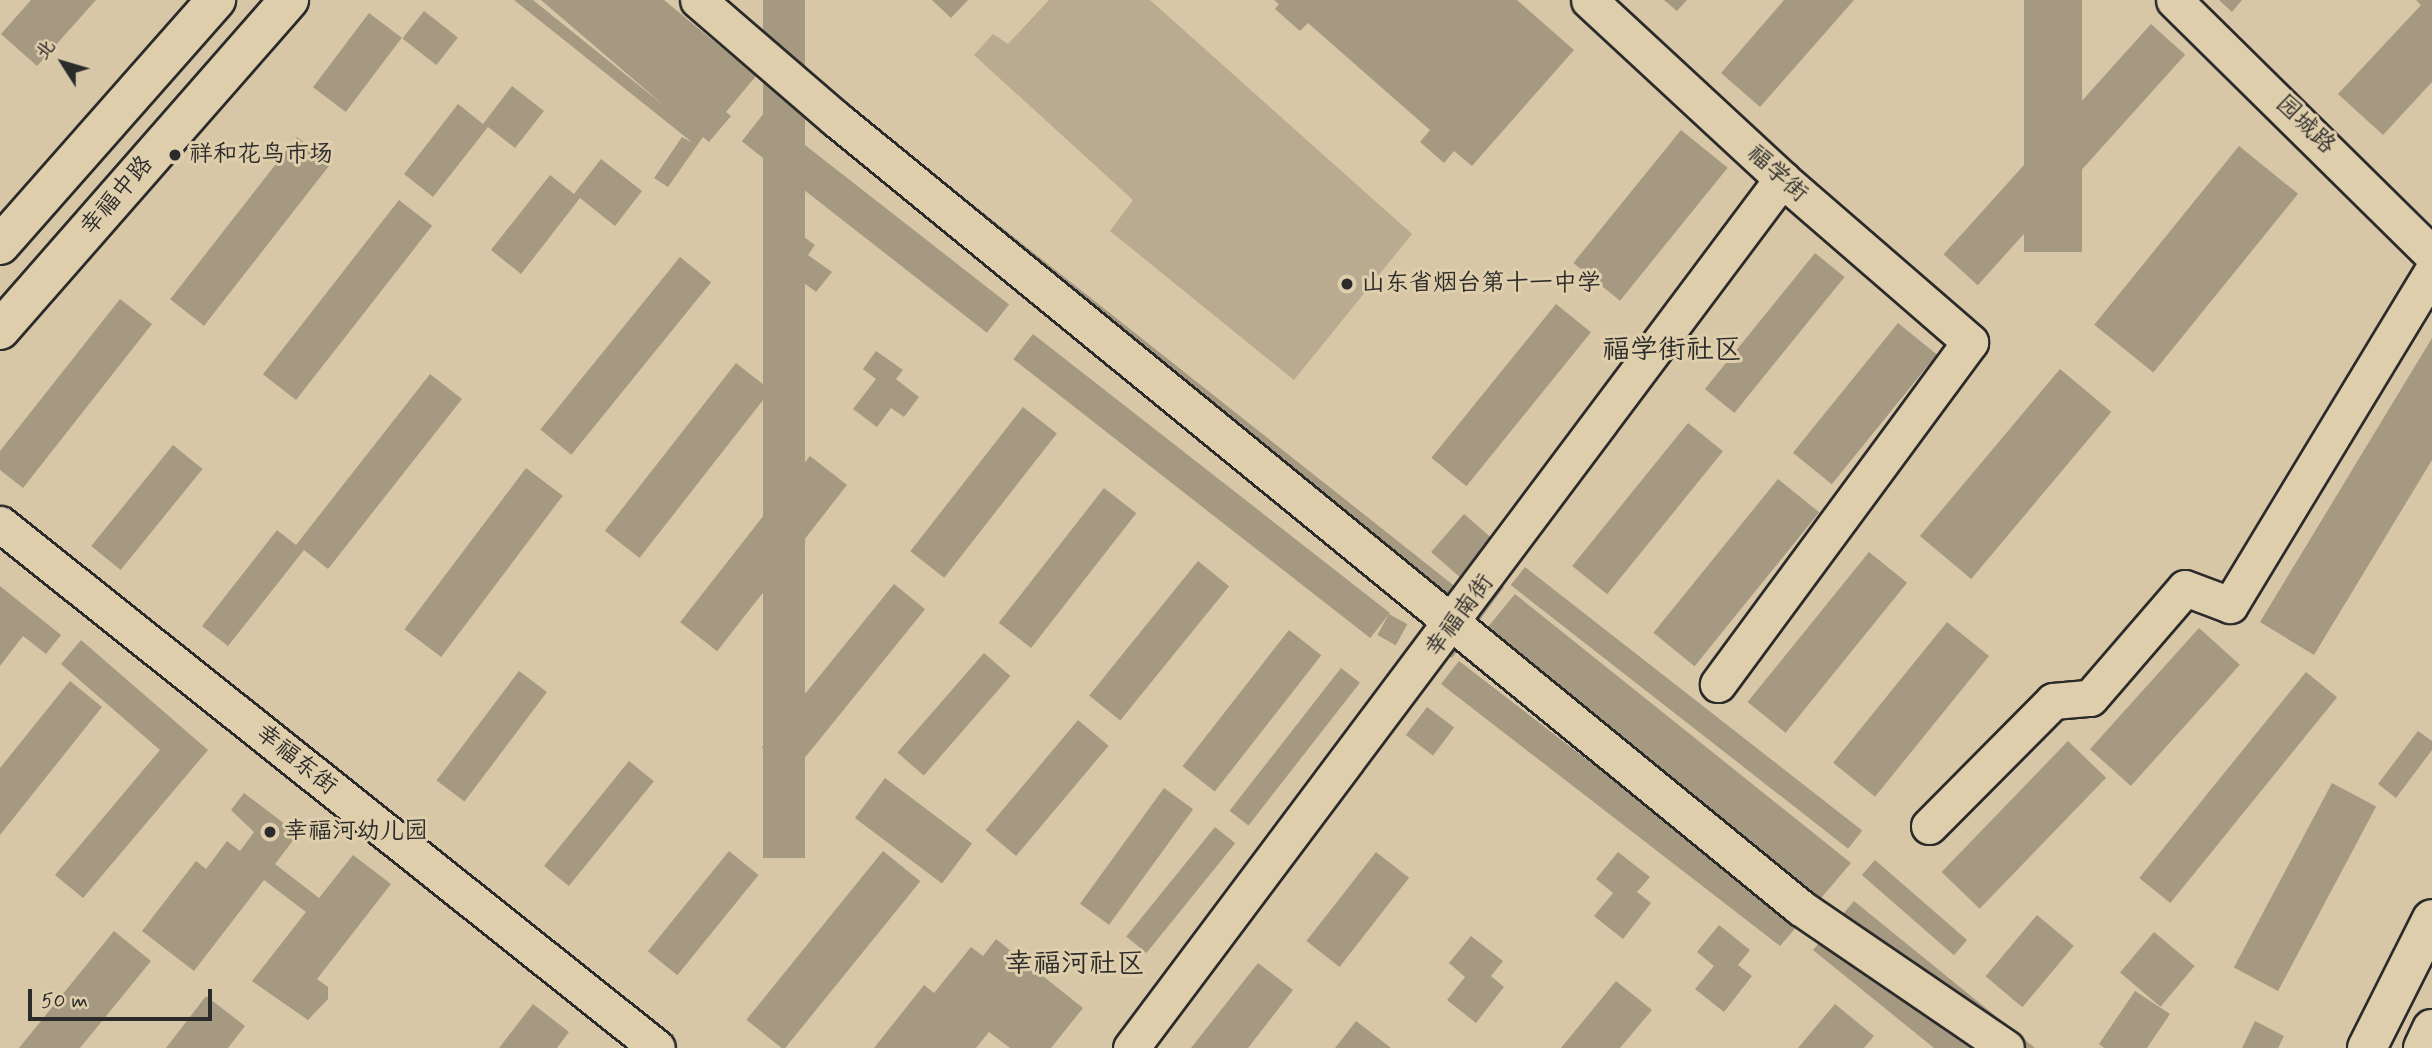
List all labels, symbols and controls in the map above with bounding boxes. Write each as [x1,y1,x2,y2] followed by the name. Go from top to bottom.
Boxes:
[28,28,98,98] north arrow
[30,35,62,65] text: 北
[2269,90,2341,160] street label: 园城路
[1741,139,1813,209] street label: 福学街
[189,141,333,169] place label: 祥和花鸟市场
[167,147,183,163] marker: 祥和花鸟市场
[75,150,159,242] street label: 幸福中路
[1361,270,1601,298] place label: 山东省烟台第十一中学
[1339,276,1355,292] marker: 山东省烟台第十一中学
[1602,334,1742,368] district label: 福学街社区
[1420,569,1500,663] street label: 幸福南街
[250,719,342,801] street label: 幸福东街
[284,818,428,846] place label: 幸福河幼儿园
[262,824,278,840] marker: 幸福河幼儿园
[1005,948,1145,982] district label: 幸福河社区
[32,974,215,1018] scale bar
[41,987,88,1015] text: 50 m

